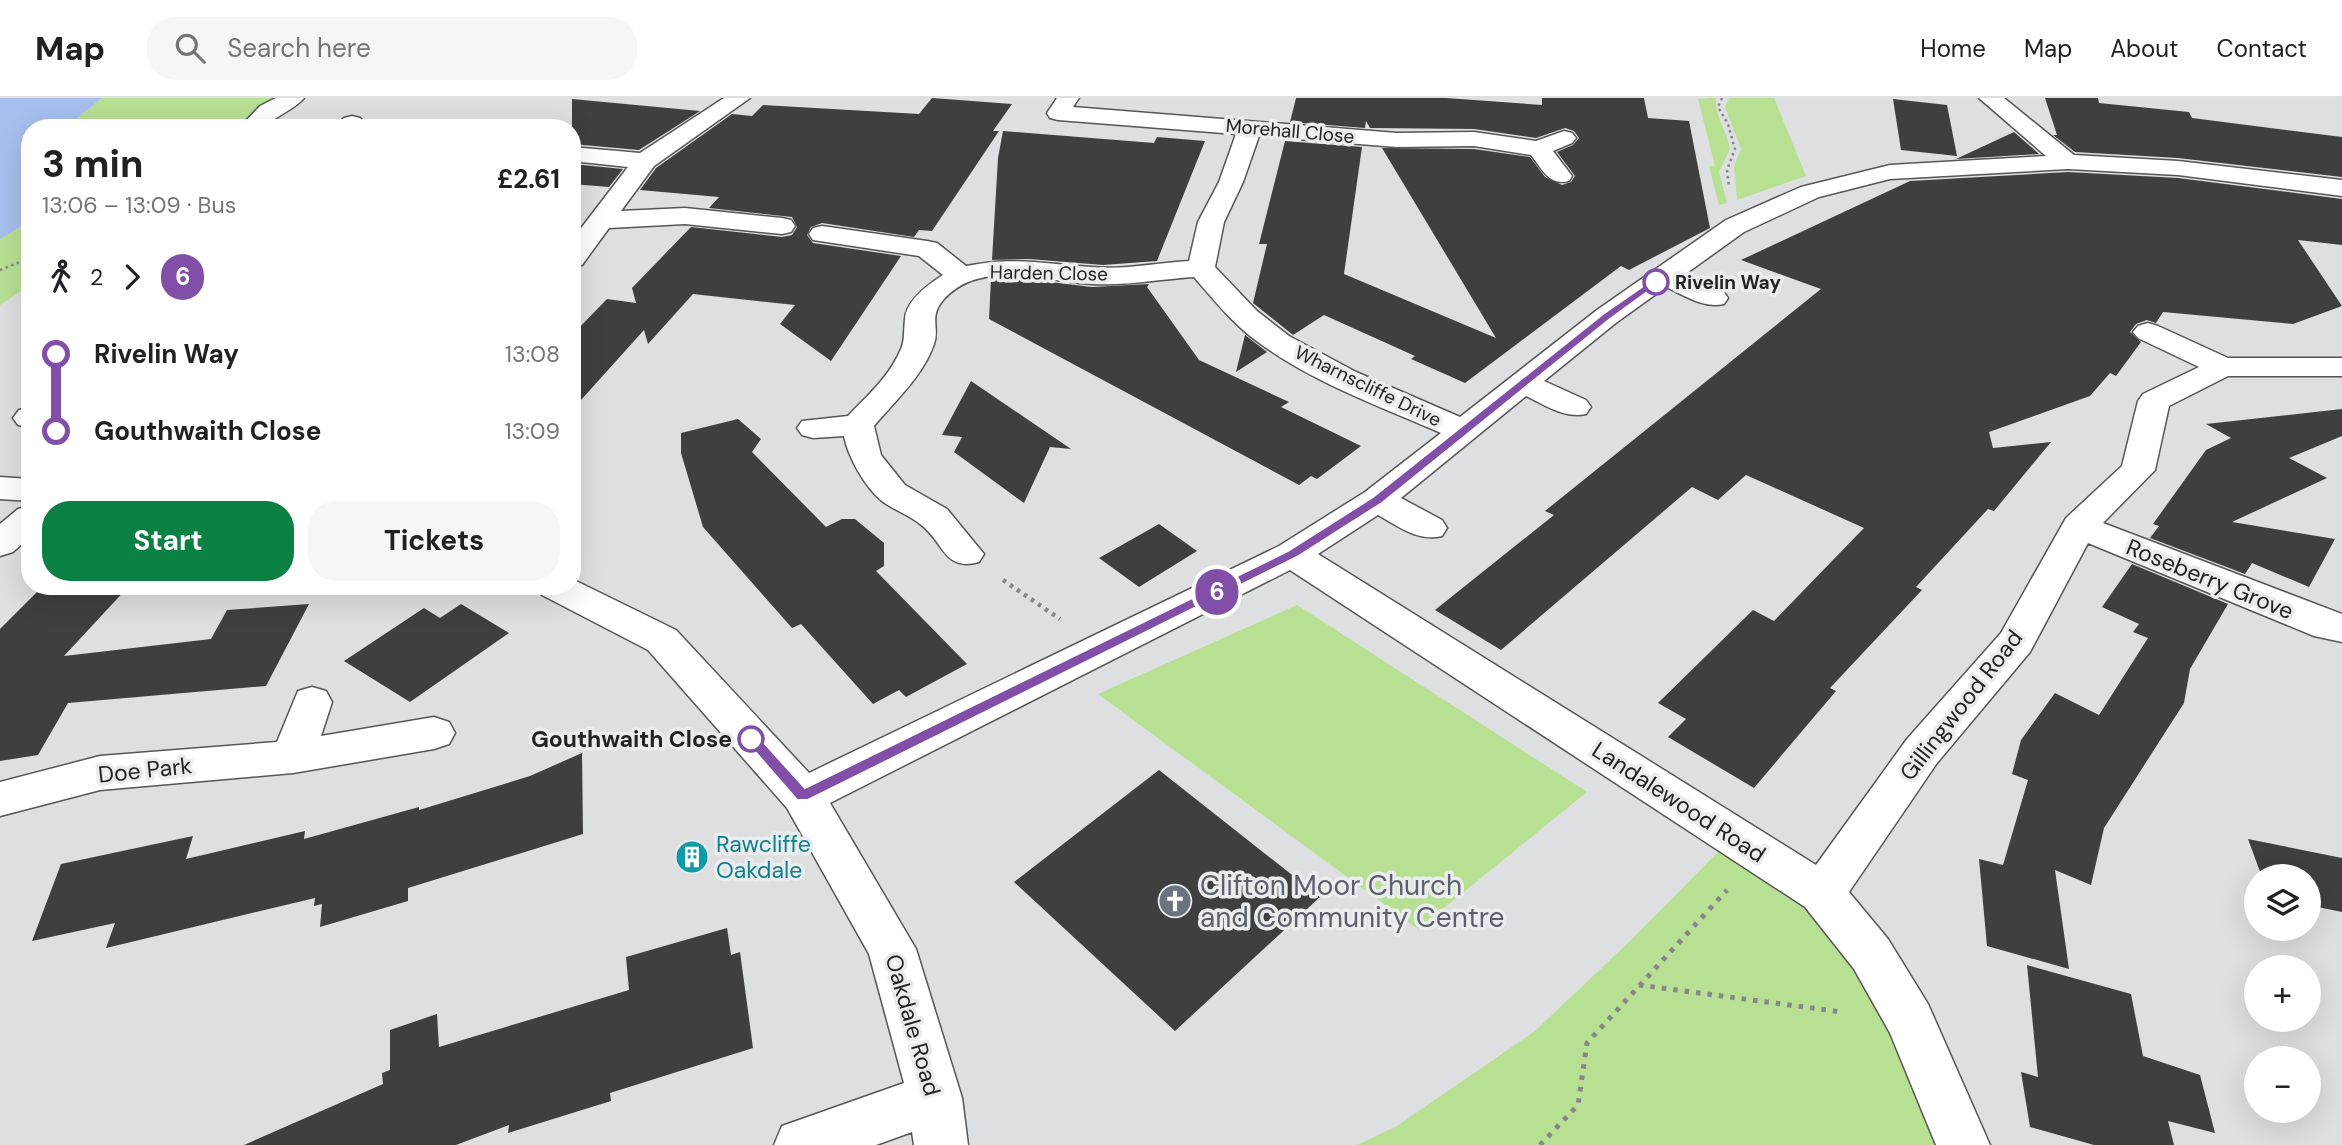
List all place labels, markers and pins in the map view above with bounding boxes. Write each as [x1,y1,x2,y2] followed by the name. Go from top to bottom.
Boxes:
[1643,269,1669,295] marker: Rivelin Way
[1675,270,1781,295] place label: Rivelin Way
[531,724,732,754] place label: Gouthwaith Close
[738,726,764,752] marker: Gouthwaith Close
[716,829,811,885] place label: Rawcliffe Oakdale
[673,838,711,876] building icon: Rawcliffe Oakdale
[1200,867,1504,936] place label: Clifton Moor Church and Community Centre
[1156,882,1194,920] church icon: Clifton Moor Church and Community Centre

